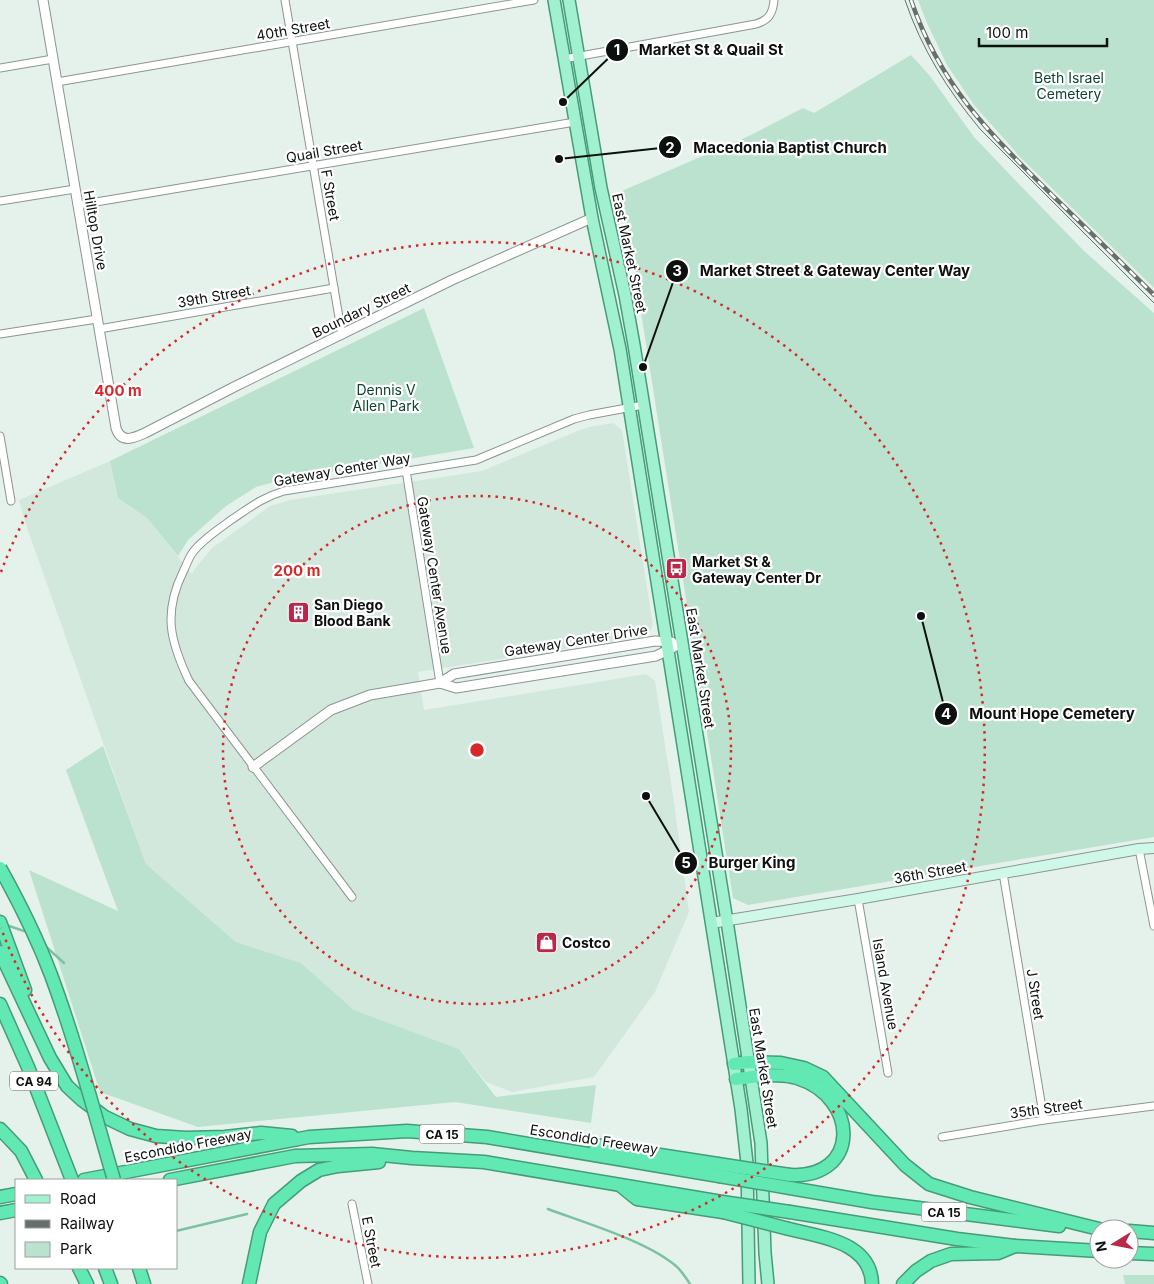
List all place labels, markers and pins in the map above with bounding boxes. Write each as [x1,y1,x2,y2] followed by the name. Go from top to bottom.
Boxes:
[604,35,794,65] callout: Market St & Quail St
[658,132,897,162] callout: Macedonia Baptist Church
[665,256,980,286] callout: Market Street & Gateway Center Way
[692,553,821,586] place label: Market St & Gateway Center Dr
[664,557,688,581] bus stop icon: Market St & Gateway Center Dr
[314,596,391,629] place label: San Diego Blood Bank
[286,600,310,624] building icon: San Diego Blood Bank
[934,699,1144,729] callout: Mount Hope Cemetery
[468,741,486,759] centre of rings
[673,848,805,878] callout: Burger King
[534,930,558,954] shop icon: Costco
[562,934,611,951] place label: Costco

